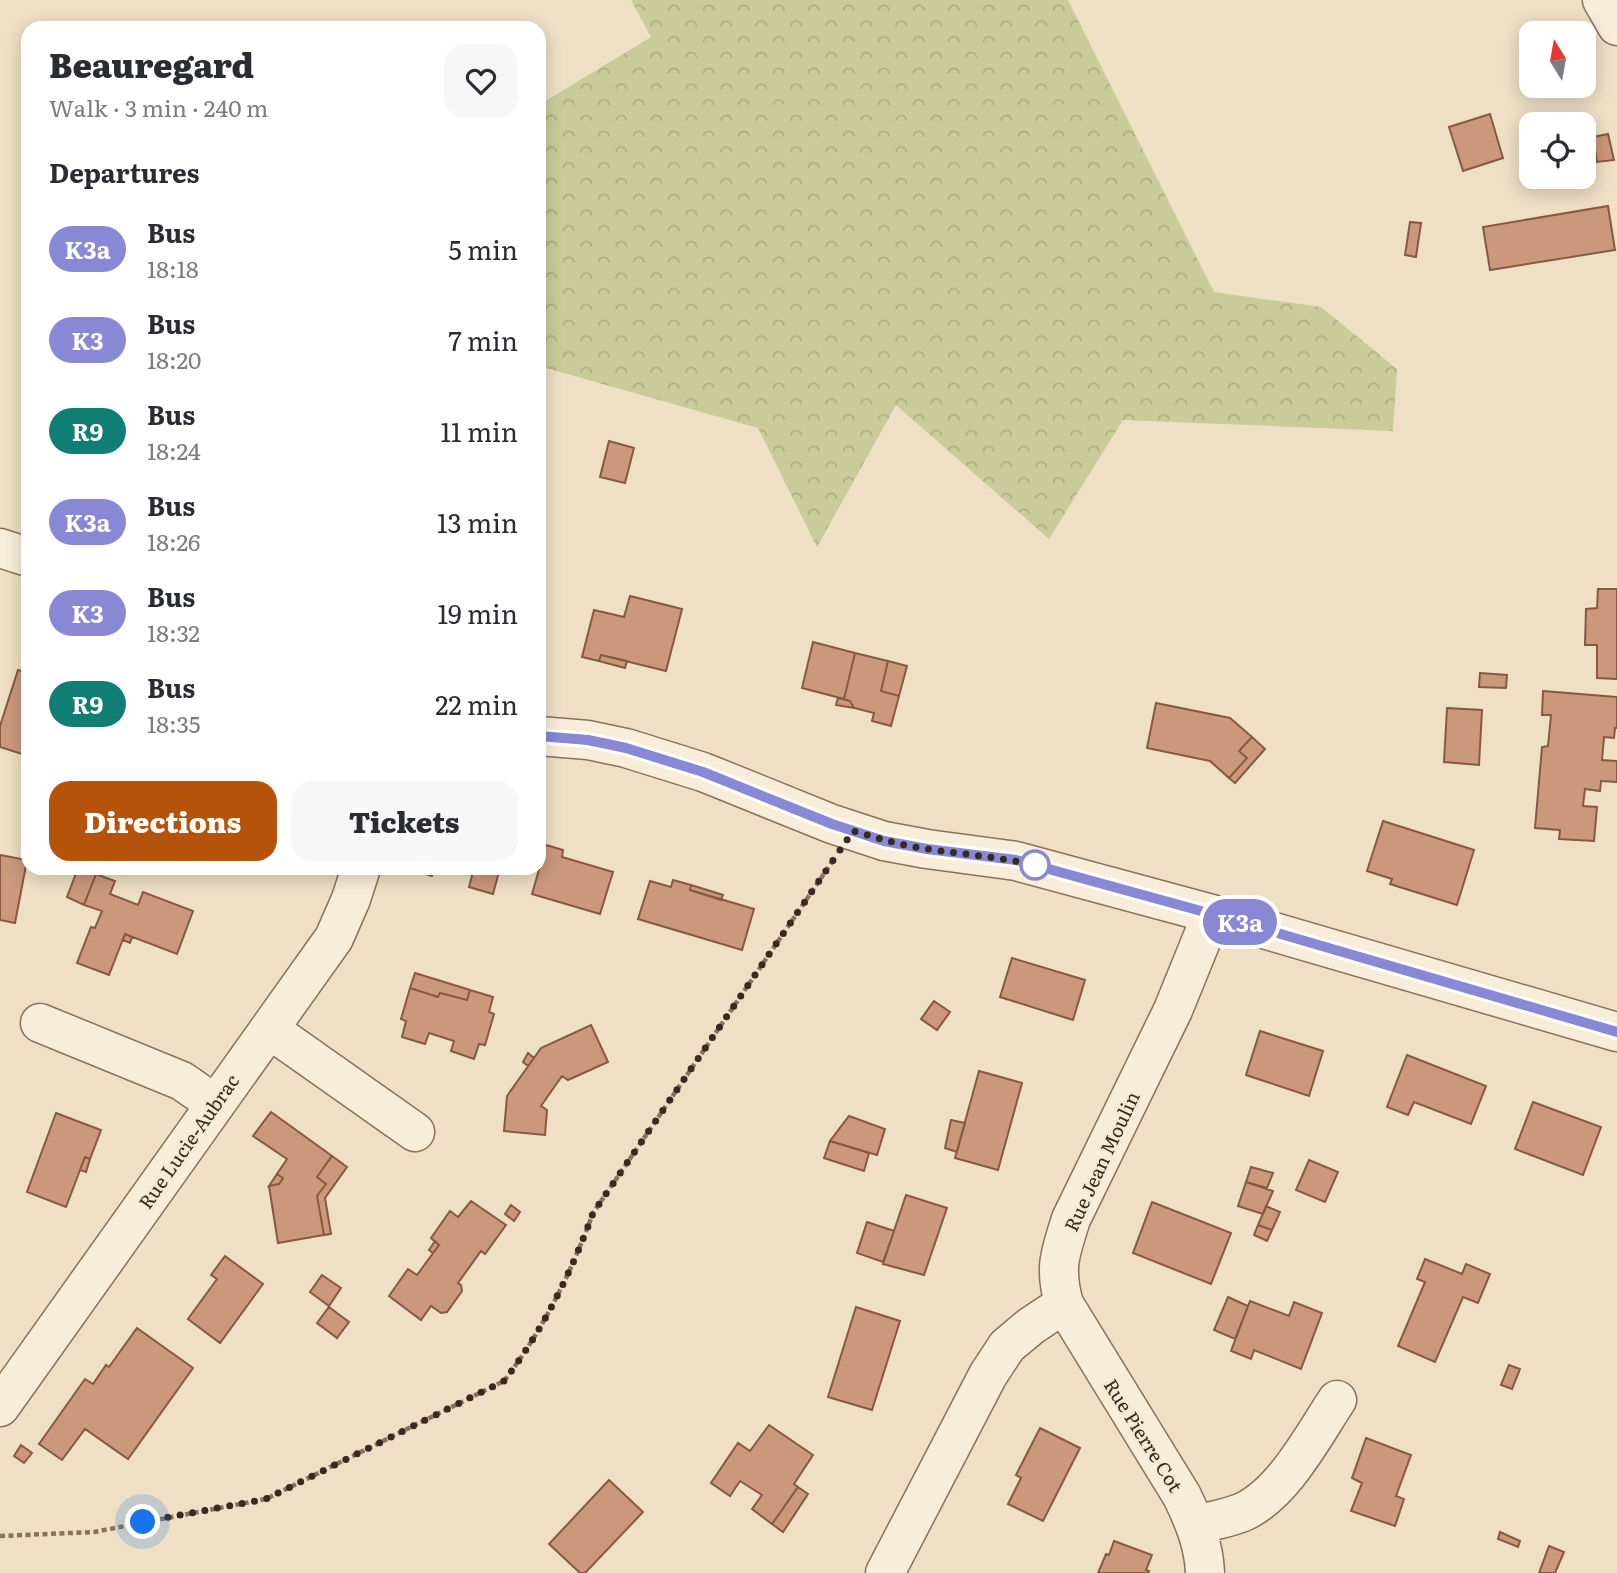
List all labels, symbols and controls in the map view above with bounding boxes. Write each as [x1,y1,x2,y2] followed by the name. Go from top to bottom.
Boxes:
[1519,21,1596,98] north arrow
[1519,21,1596,189] map controls
[49,39,254,88] text: Beauregard
[444,44,518,118] button: heart
[49,90,268,124] text: Walk · 3 min · 240 m
[1519,112,1596,189] button: locate
[49,152,200,191] text: Departures
[147,212,195,251] text: Bus
[449,229,518,268] text: 5 min
[64,231,111,266] text: K3a
[147,251,199,285] text: 18:18
[147,303,195,342] text: Bus
[449,320,518,359] text: 7 min
[71,322,104,357] text: K3
[147,342,201,376] text: 18:20
[147,394,195,433] text: Bus
[441,411,518,450] text: 11 min
[72,413,103,448] text: R9
[147,433,201,467] text: 18:24
[147,485,195,524] text: Bus
[437,502,518,541] text: 13 min
[64,504,111,539] text: K3a
[147,524,200,558] text: 18:26
[147,576,195,615] text: Bus
[438,593,518,632] text: 19 min
[71,595,104,630] text: K3
[147,615,200,649] text: 18:32
[147,667,195,706] text: Bus
[435,684,518,723] text: 22 min
[72,686,103,721] text: R9
[147,706,201,740] text: 18:35
[49,781,277,861] button: Directions
[291,781,518,861] button: Tickets
[1020,850,1050,880] unlabelled marker
[1200,899,1280,945] line badge: K3a
[1217,904,1263,939] text: K3a
[131,1068,245,1214] street label: Rue Lucie-Aubrac
[1056,1086,1146,1236] street label: Rue Jean Moulin
[1098,1373,1190,1498] street label: Rue Pierre Cot
[125,1504,160,1539] your location

